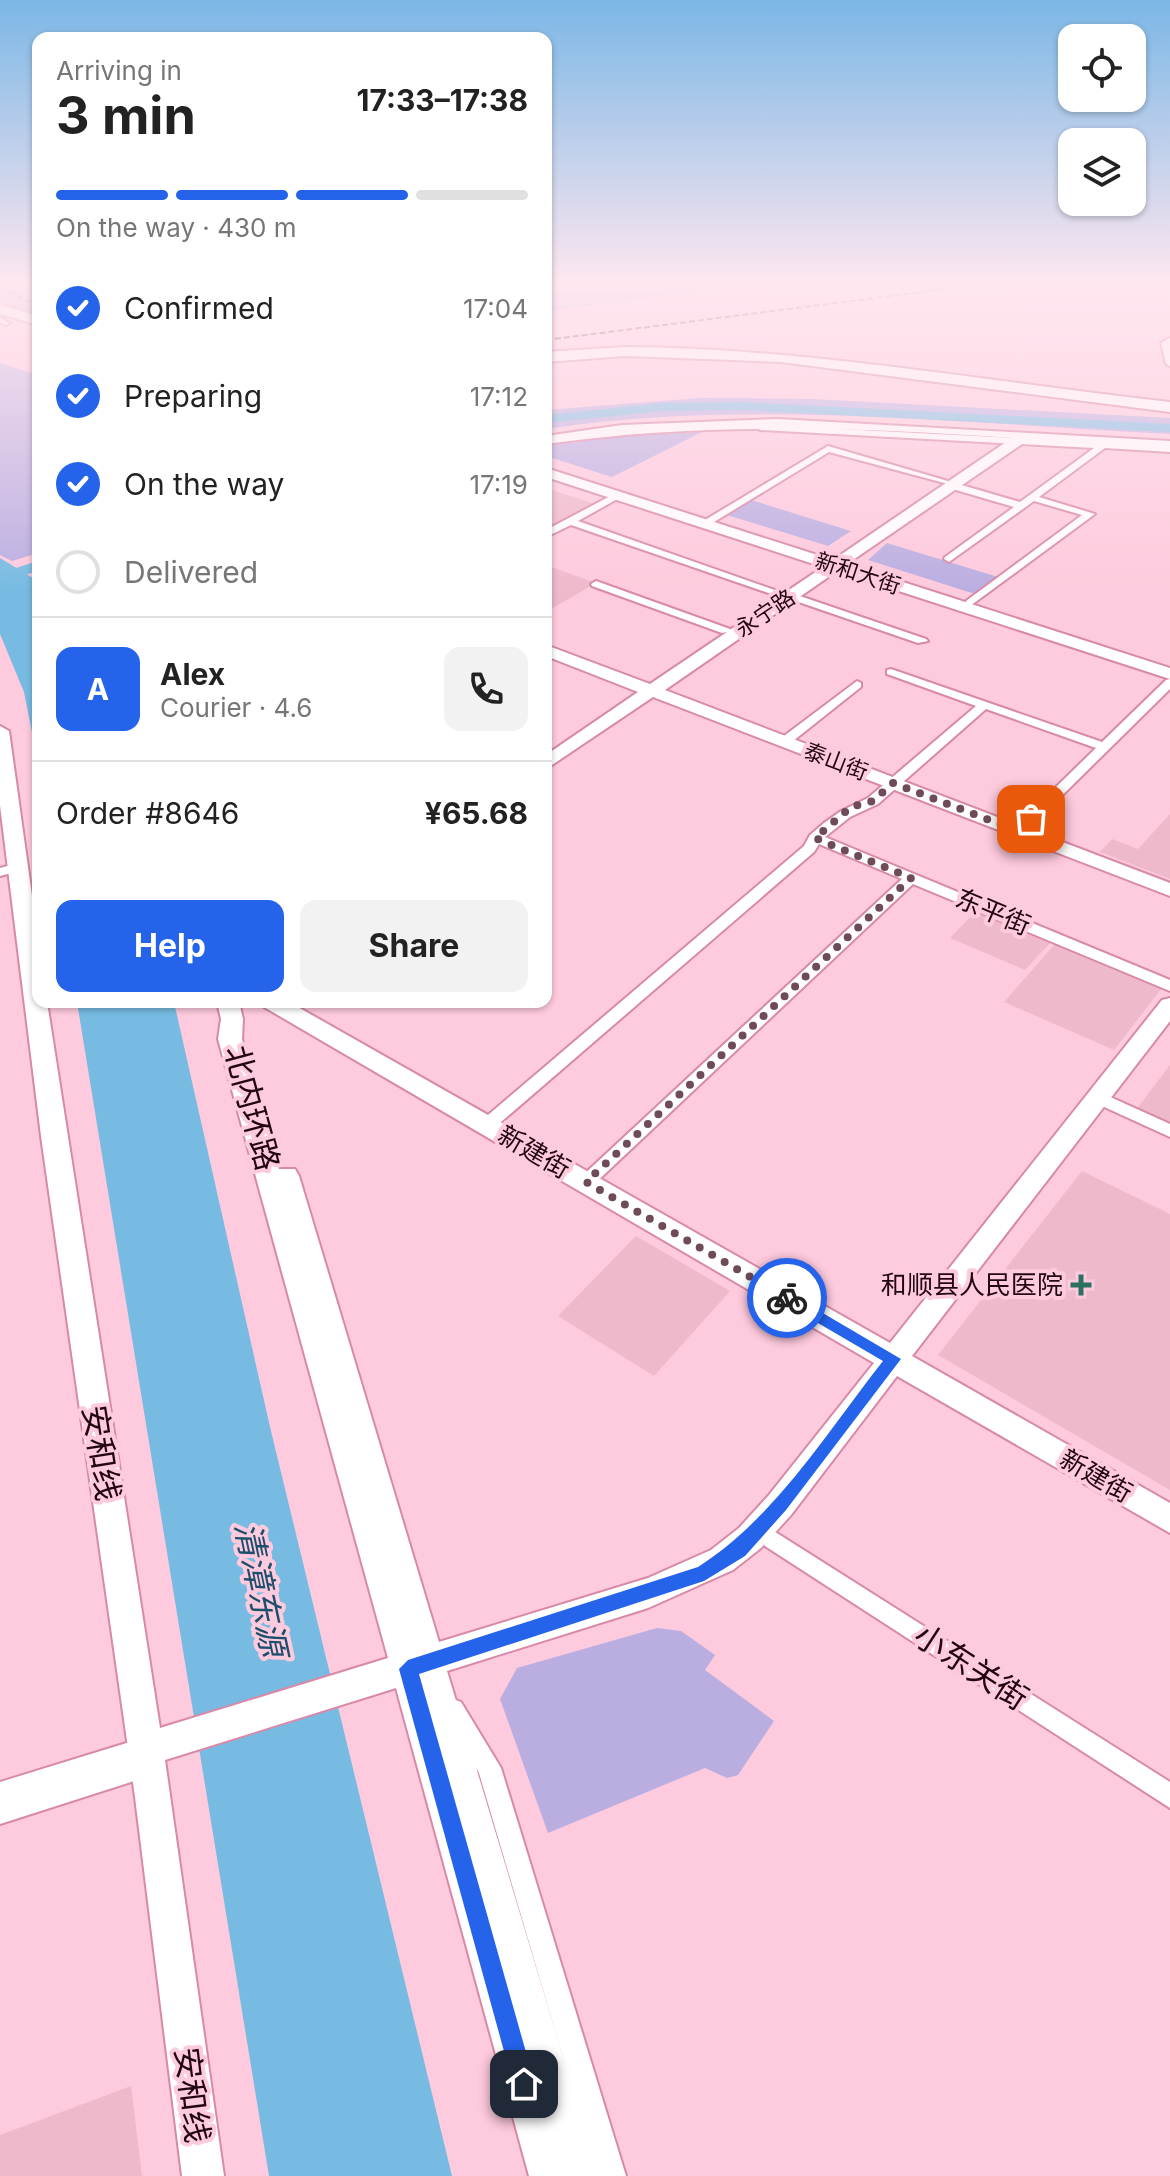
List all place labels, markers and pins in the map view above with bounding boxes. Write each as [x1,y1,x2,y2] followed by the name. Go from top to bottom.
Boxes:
[997,785,1065,853] pin
[881,1269,1063,1300] place label: 和顺县人民医院
[1070,1274,1092,1296] marker: 和顺县人民医院
[490,2050,558,2118] pin

